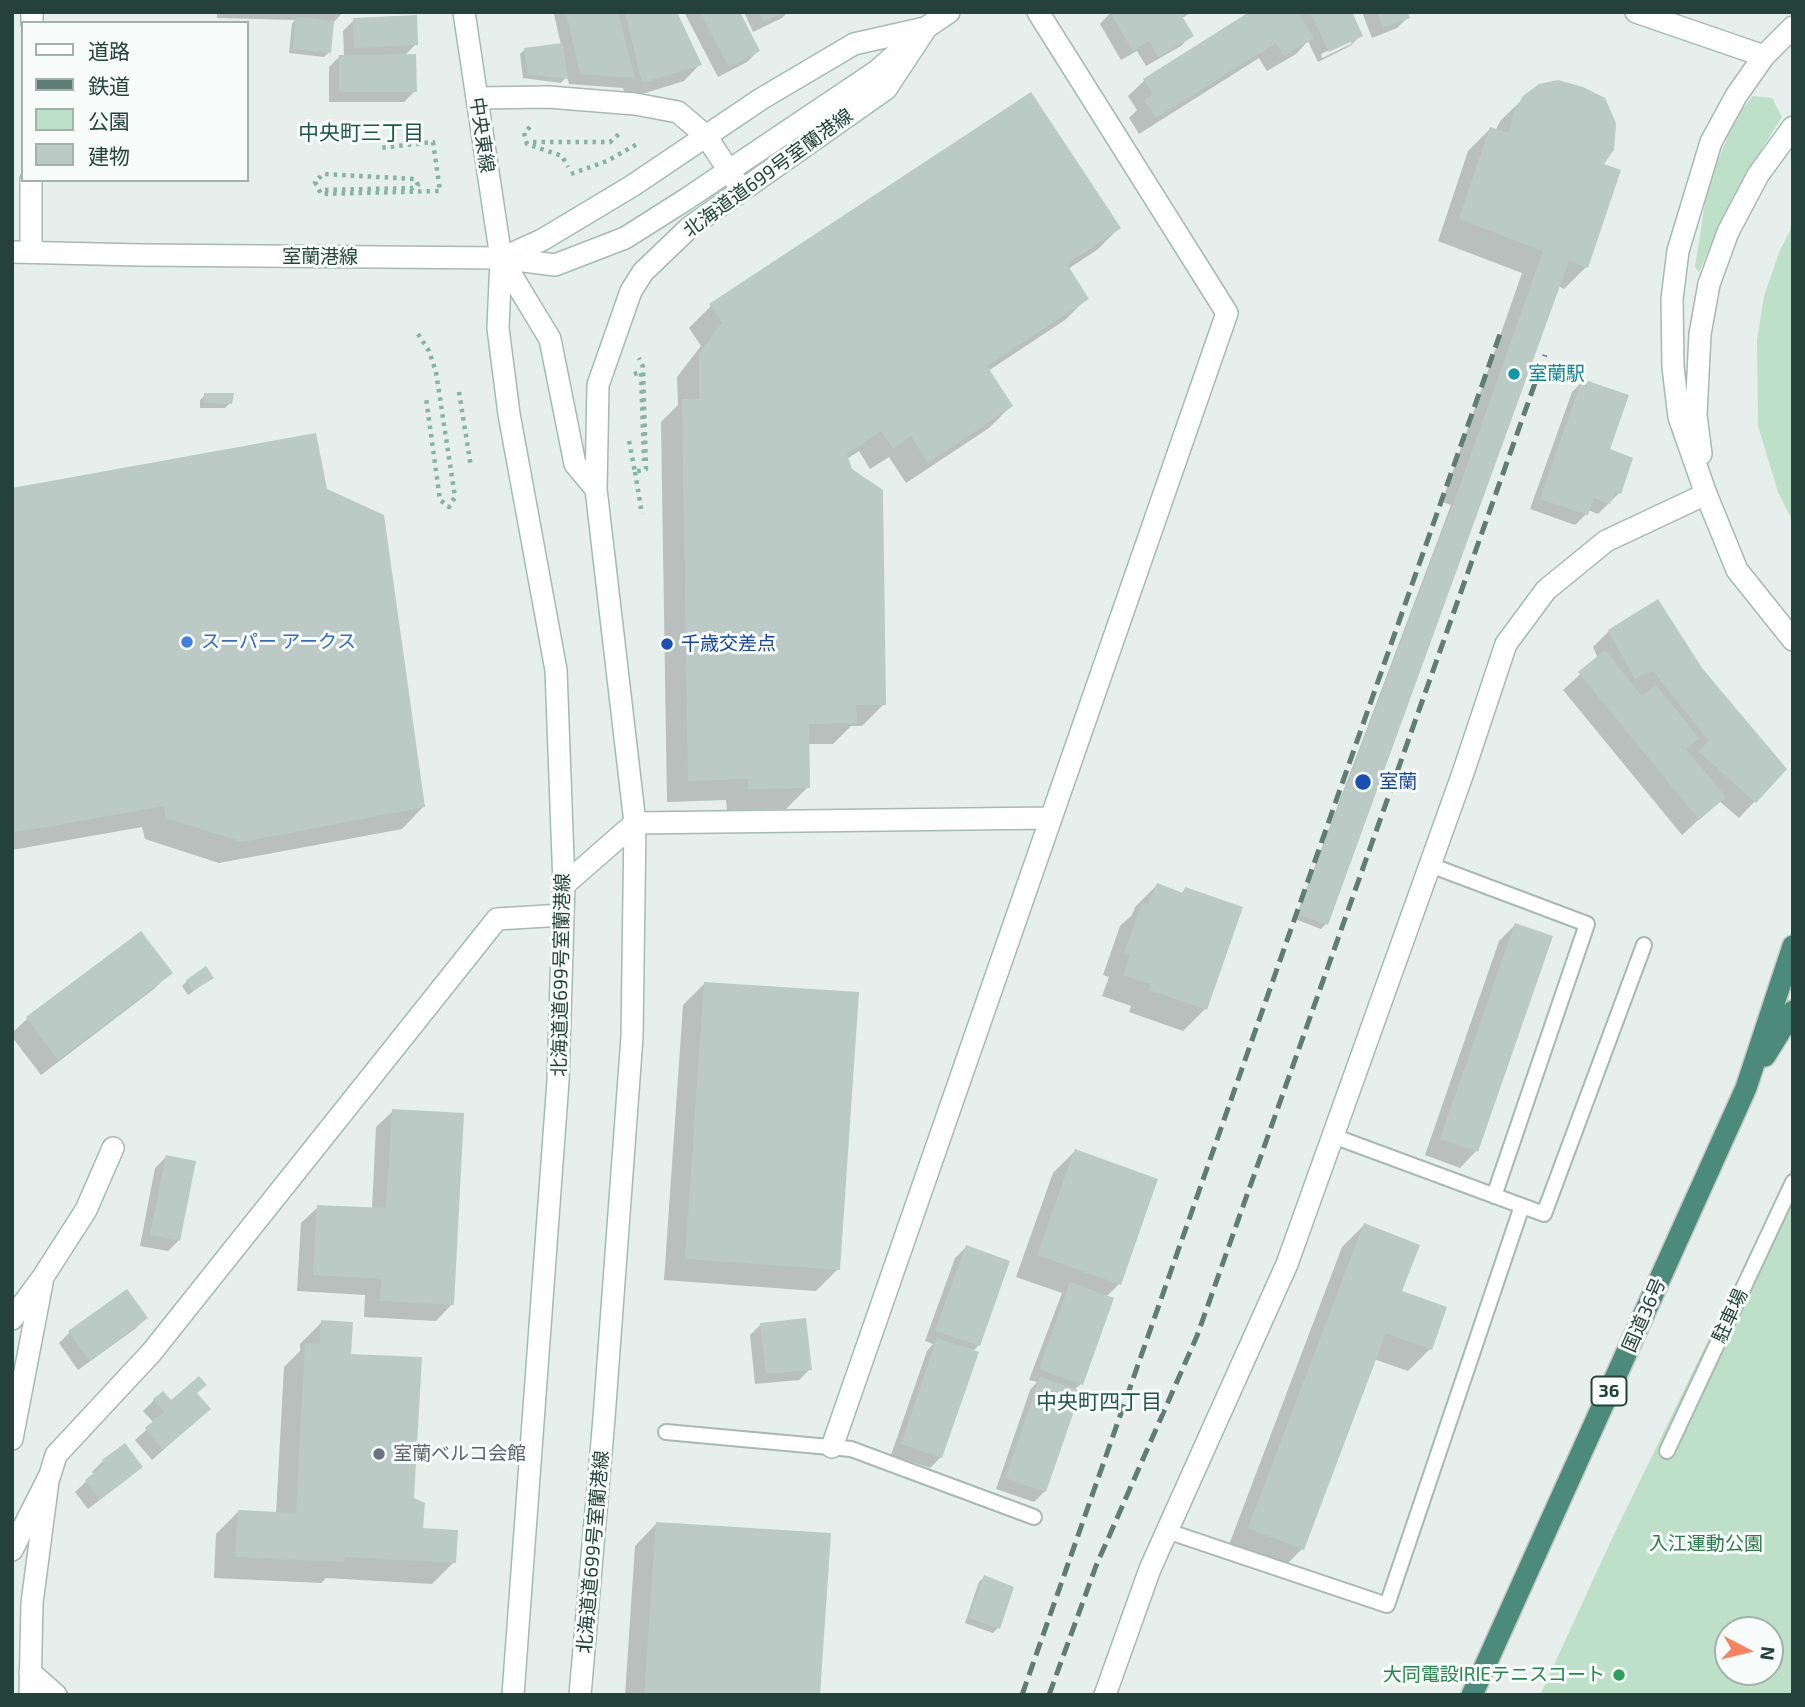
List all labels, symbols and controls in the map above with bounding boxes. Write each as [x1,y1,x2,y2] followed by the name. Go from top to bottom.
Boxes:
[21,21,248,182] legend
[88,38,130,63] text: 道路
[88,73,130,98] text: 鉄道
[465,96,499,174] street label: 中央東線
[679,104,857,242] street label: 北海道道699号室蘭港線
[88,108,130,133] text: 公園
[298,120,424,146] district label: 中央町三丁目
[88,143,130,168] text: 建物
[282,246,358,268] street label: 室蘭港線
[1528,363,1585,385] place label: 室蘭駅
[1506,366,1522,382] marker: 室蘭駅
[201,631,356,653] place label: スーパー アークス
[681,633,776,655] place label: 千歳交差点
[179,634,195,650] marker: スーパー アークス
[659,636,675,652] marker: 千歳交差点
[1379,771,1417,793] place label: 室蘭
[1353,772,1373,792] marker: 室蘭
[548,873,574,1077] street label: 北海道道699号室蘭港線
[1618,1275,1670,1355] street label: 国道36号
[1708,1285,1752,1347] street label: 駐車場
[1592,1376,1626,1406] road number: 36
[1036,1389,1162,1415] district label: 中央町四丁目
[393,1443,526,1465] place label: 室蘭ベルコ会館
[371,1446,387,1462] marker: 室蘭ベルコ会館
[573,1450,613,1654] street label: 北海道道699号室蘭港線
[1649,1533,1763,1555] park label: 入江運動公園
[1714,1616,1784,1686] north arrow
[1756,1645,1781,1662] text: N
[1383,1664,1605,1686] place label: 大同電設IRIEテニスコート
[1611,1667,1627,1683] marker: 大同電設IRIEテニスコート

